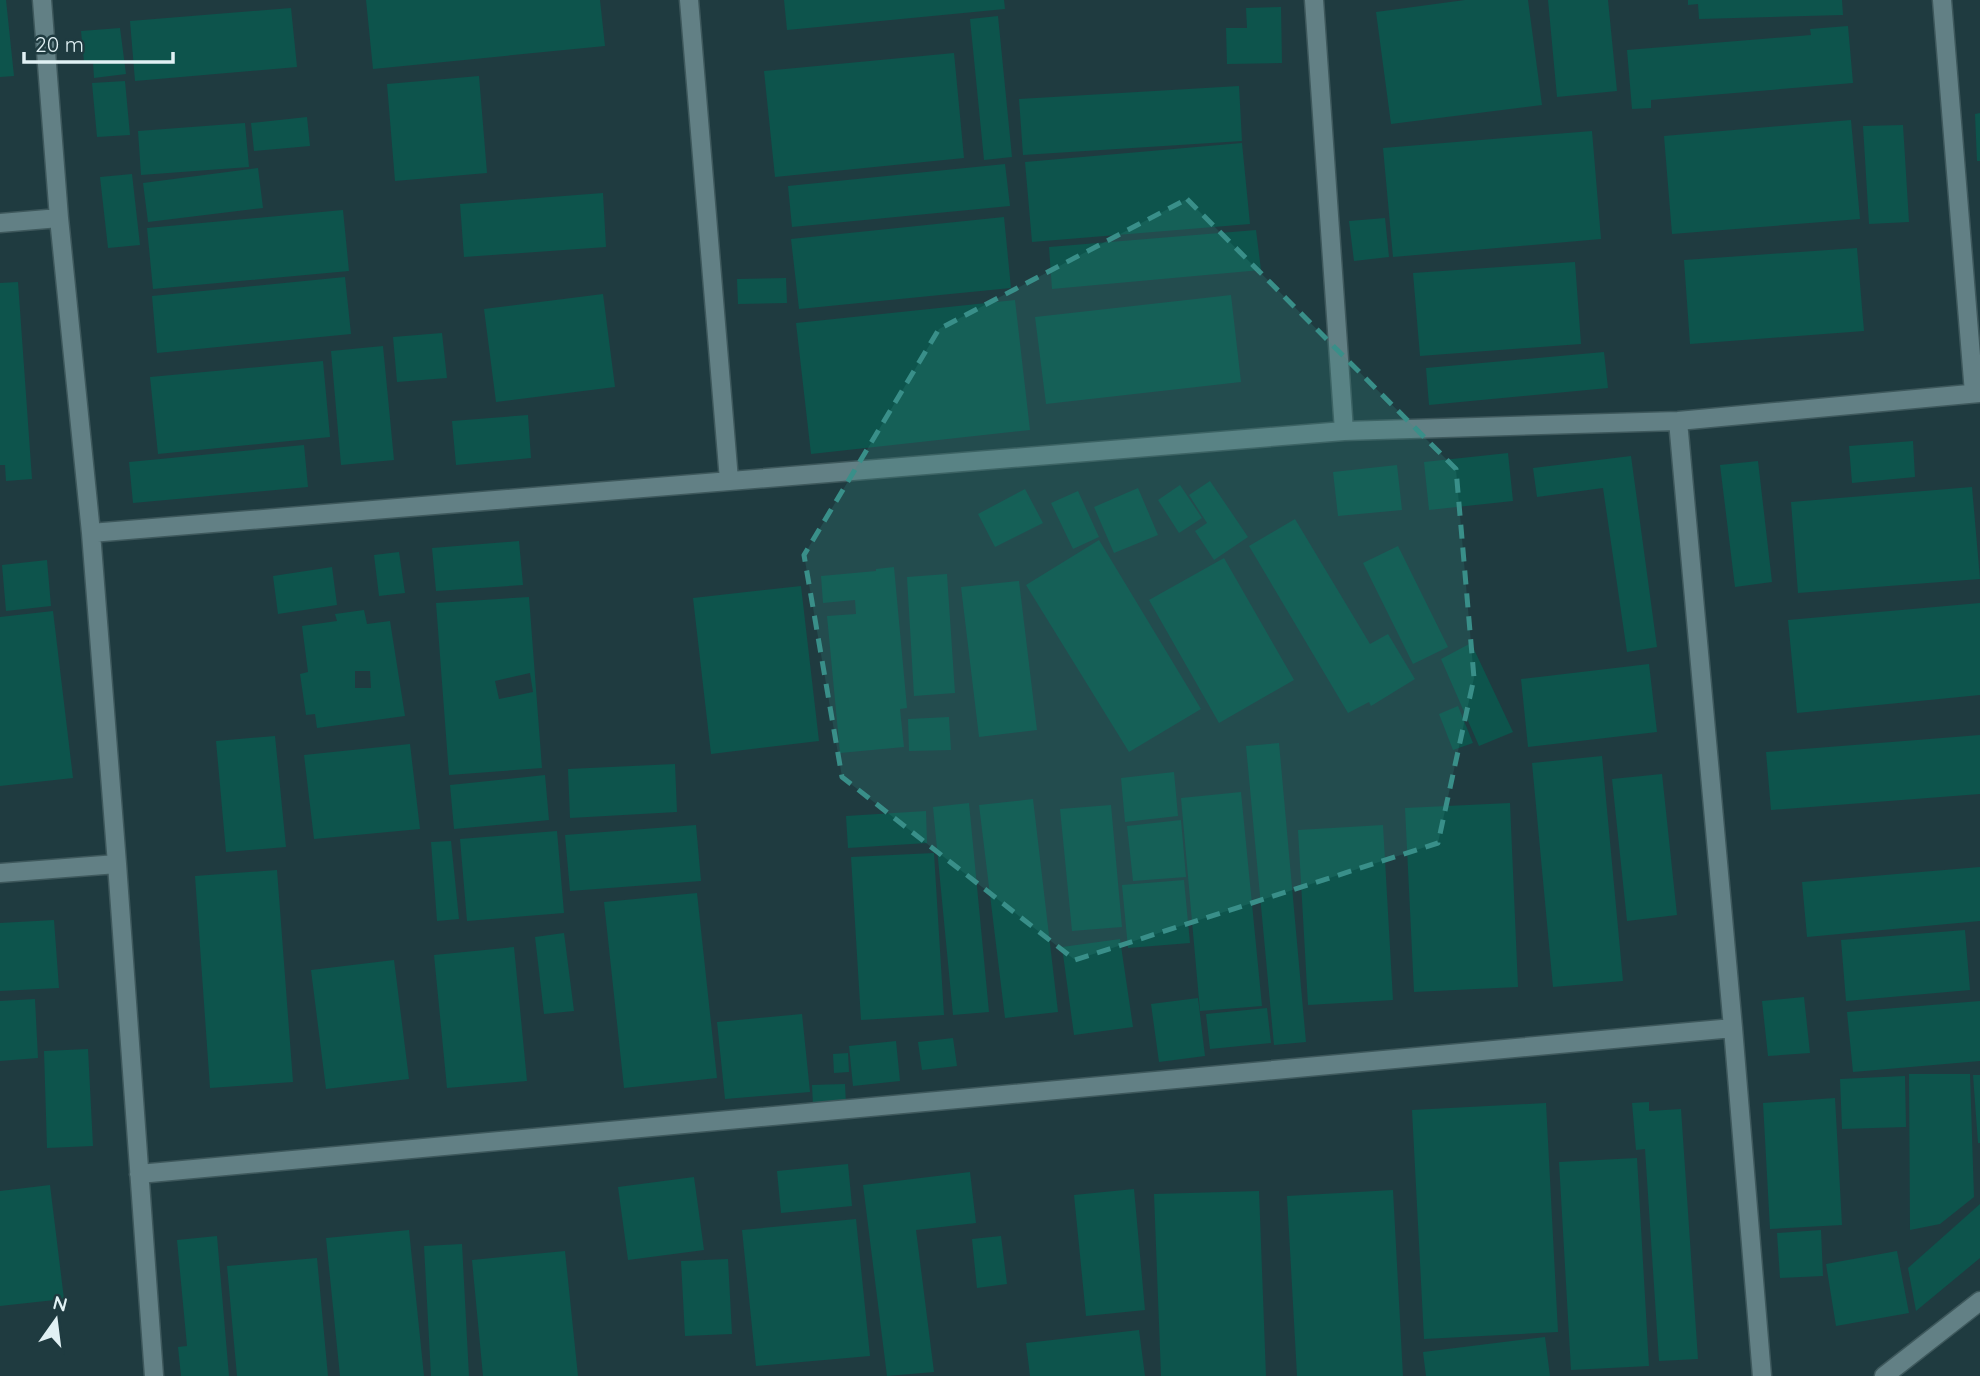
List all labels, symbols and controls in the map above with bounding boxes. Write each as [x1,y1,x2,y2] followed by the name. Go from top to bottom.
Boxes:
[24,21,173,65] scale bar
[35,31,84,57] text: 20 m
[21,1285,91,1355] north arrow
[50,1290,70,1317] text: N

